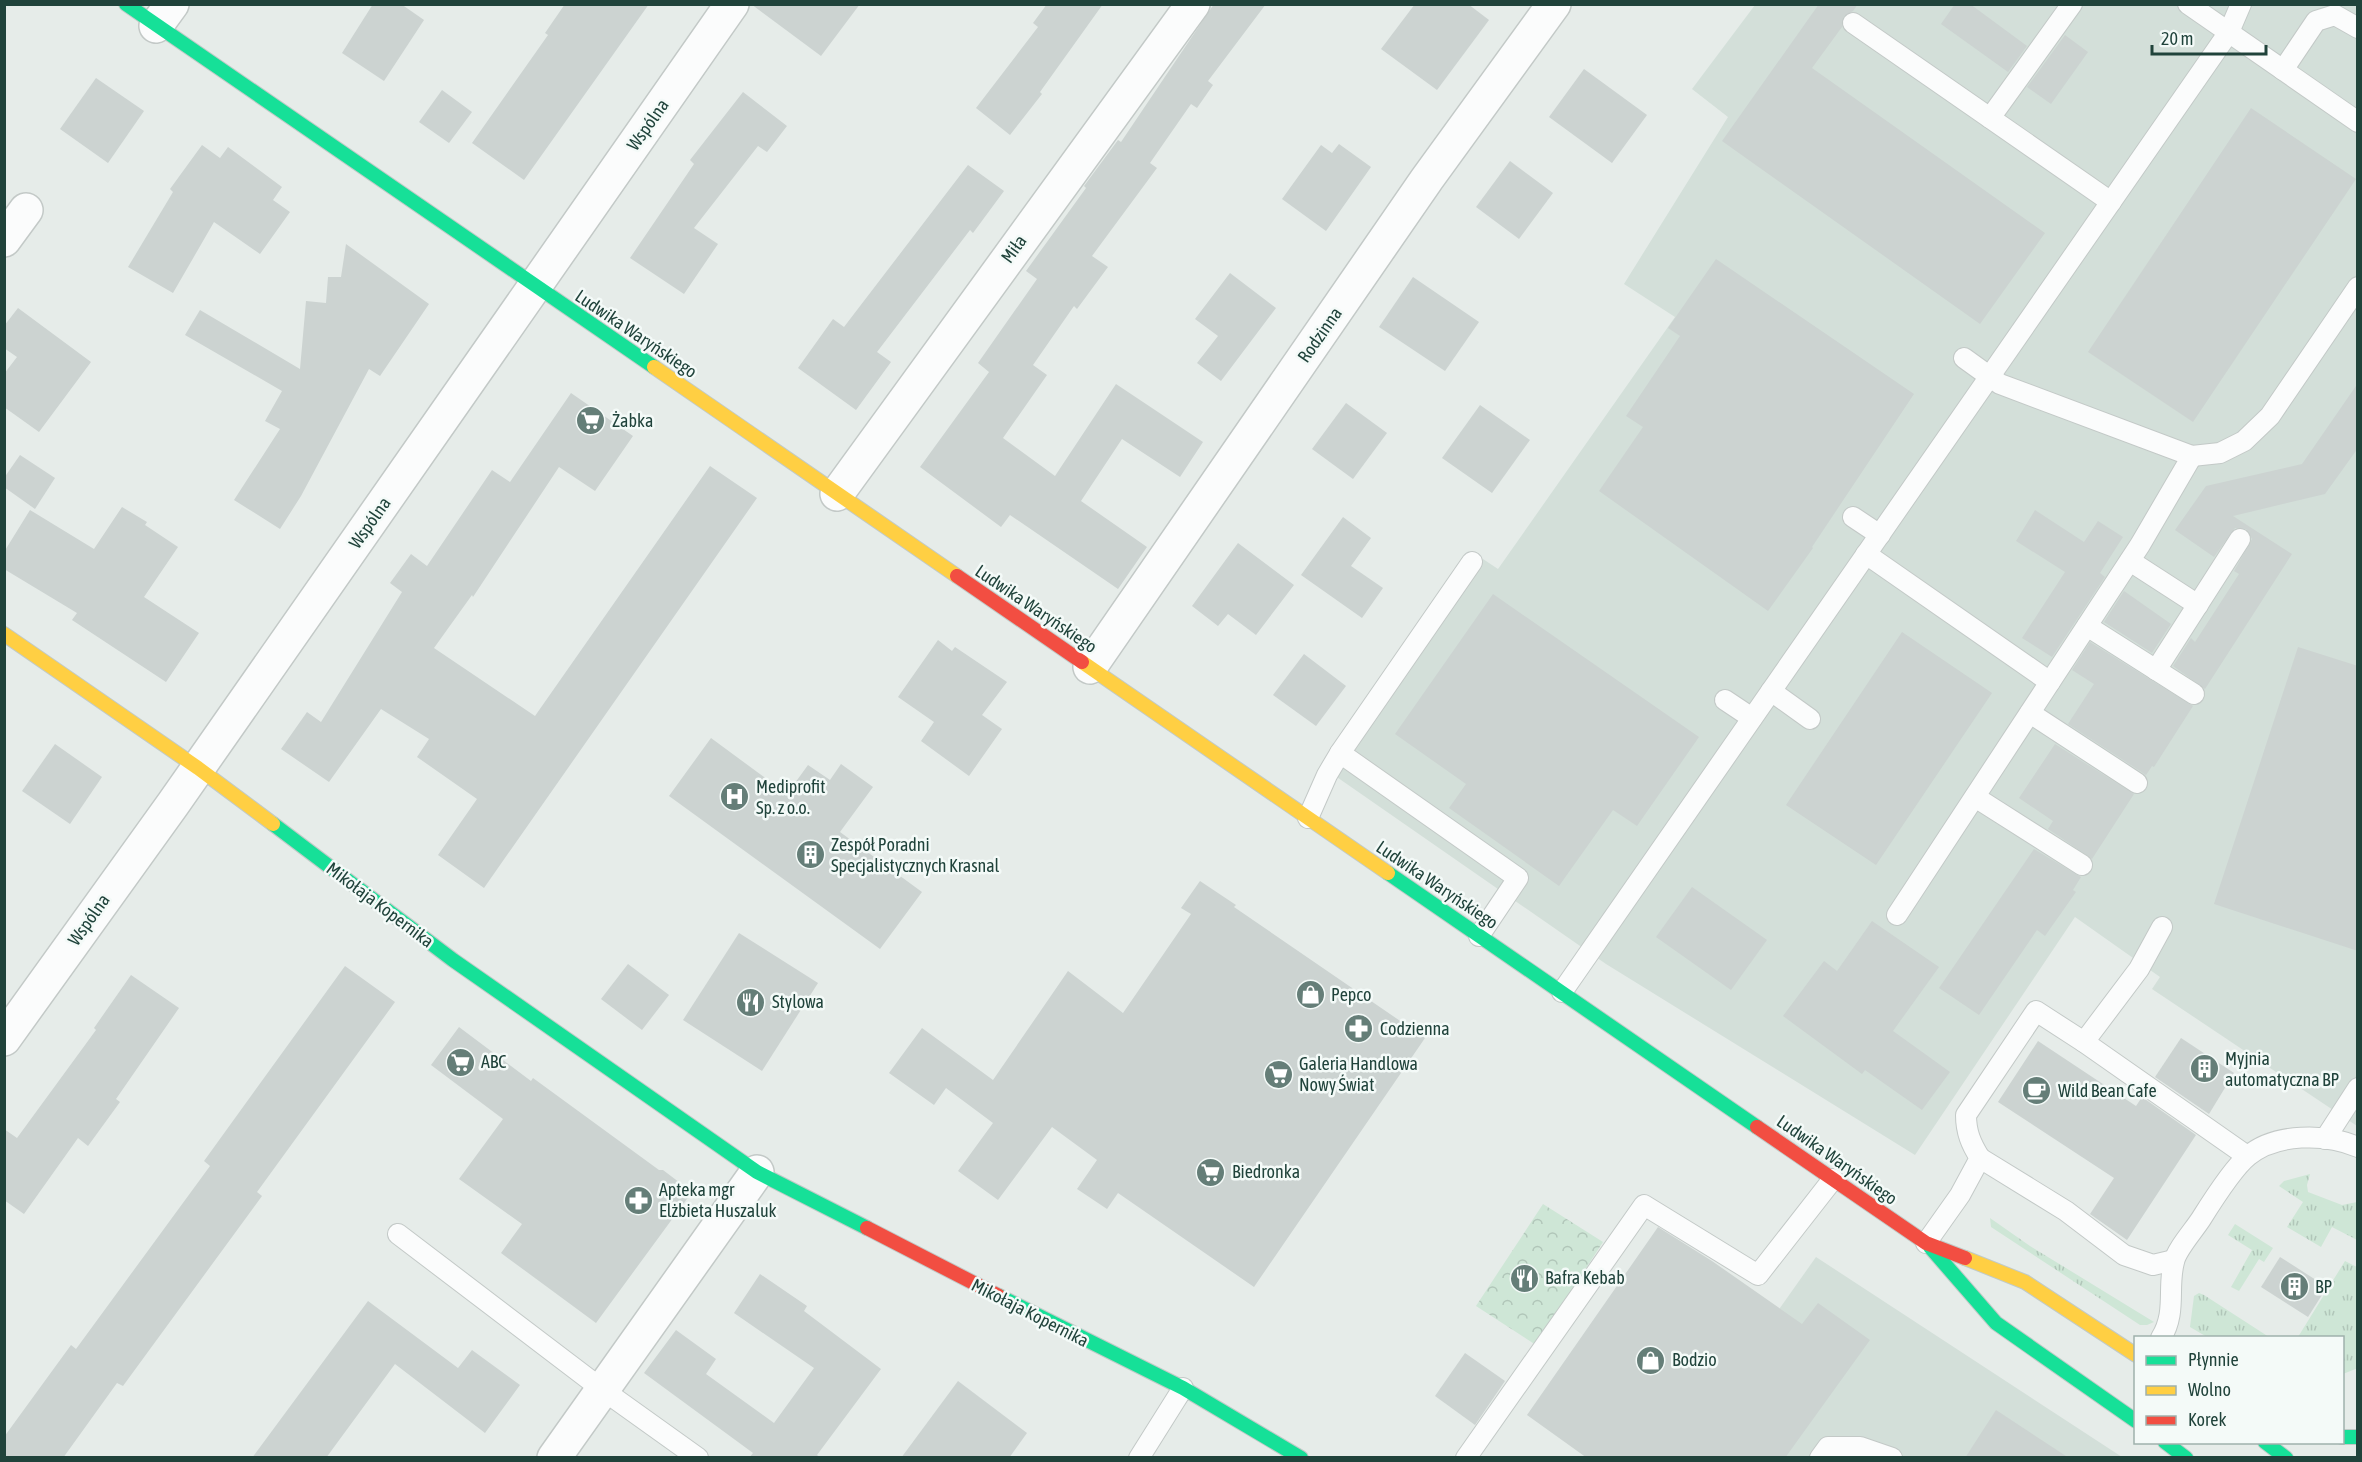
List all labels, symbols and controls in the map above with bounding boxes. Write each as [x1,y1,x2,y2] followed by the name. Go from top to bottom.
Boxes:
[2152,18,2266,56] scale bar
[2161,28,2193,49] text: 20 m
[622,95,673,154] street label: Wspólna
[996,231,1031,267] street label: Miła
[572,285,701,382] street label: Ludwika Waryńskiego
[1293,303,1346,366] street label: Rodzinna
[575,405,607,437] supermarket icon: Żabka
[612,410,653,431] place label: Żabka
[344,493,395,552] street label: Wspólna
[972,560,1101,657] street label: Ludwika Waryńskiego
[756,776,825,818] place label: Mediprofit Sp. z o.o.
[719,781,751,813] hospital icon: Mediprofit Sp. z o.o.
[831,834,1000,876] place label: Zespół Poradni Specjalistycznych Krasnal
[1373,836,1502,933] street label: Ludwika Waryńskiego
[794,839,826,871] building icon: Zespół Poradni Specjalistycznych Krasnal
[323,858,438,952] street label: Mikołaja Kopernika
[63,890,114,949] street label: Wspólna
[1294,979,1326,1011] shop icon: Pepco
[1331,984,1371,1005] place label: Pepco
[735,986,767,1018] restaurant icon: Stylowa
[772,991,824,1012] place label: Stylowa
[1343,1013,1375,1045] pharmacy icon: Codzienna
[1380,1018,1450,1039] place label: Codzienna
[444,1046,476,1078] supermarket icon: ABC
[2225,1048,2340,1090] place label: Myjnia automatyczna BP
[481,1051,506,1072] place label: ABC
[1299,1053,1418,1095] place label: Galeria Handlowa Nowy Świat
[2188,1053,2220,1085] building icon: Myjnia automatyczna BP
[1262,1058,1294,1090] supermarket icon: Galeria Handlowa Nowy Świat
[2021,1075,2053,1107] cafe icon: Wild Bean Cafe
[2058,1080,2157,1101] place label: Wild Bean Cafe
[1773,1110,1901,1209] street label: Ludwika Waryńskiego
[1195,1156,1227,1188] supermarket icon: Biedronka
[1232,1161,1300,1182] place label: Biedronka
[659,1179,777,1221] place label: Apteka mgr Elżbieta Huszaluk
[622,1184,654,1216] pharmacy icon: Apteka mgr Elżbieta Huszaluk
[1508,1262,1540,1294] restaurant icon: Bafra Kebab
[1545,1267,1625,1288] place label: Bafra Kebab
[2278,1271,2310,1303] building icon: BP
[968,1274,1092,1351] street label: Mikołaja Kopernika
[2315,1276,2333,1297] place label: BP
[2134,1336,2344,1444] legend
[1635,1344,1667,1376] shop icon: Bodzio
[1672,1349,1717,1370] place label: Bodzio
[2188,1349,2239,1370] text: Płynnie
[2188,1379,2231,1400] text: Wolno
[2188,1409,2226,1430] text: Korek

